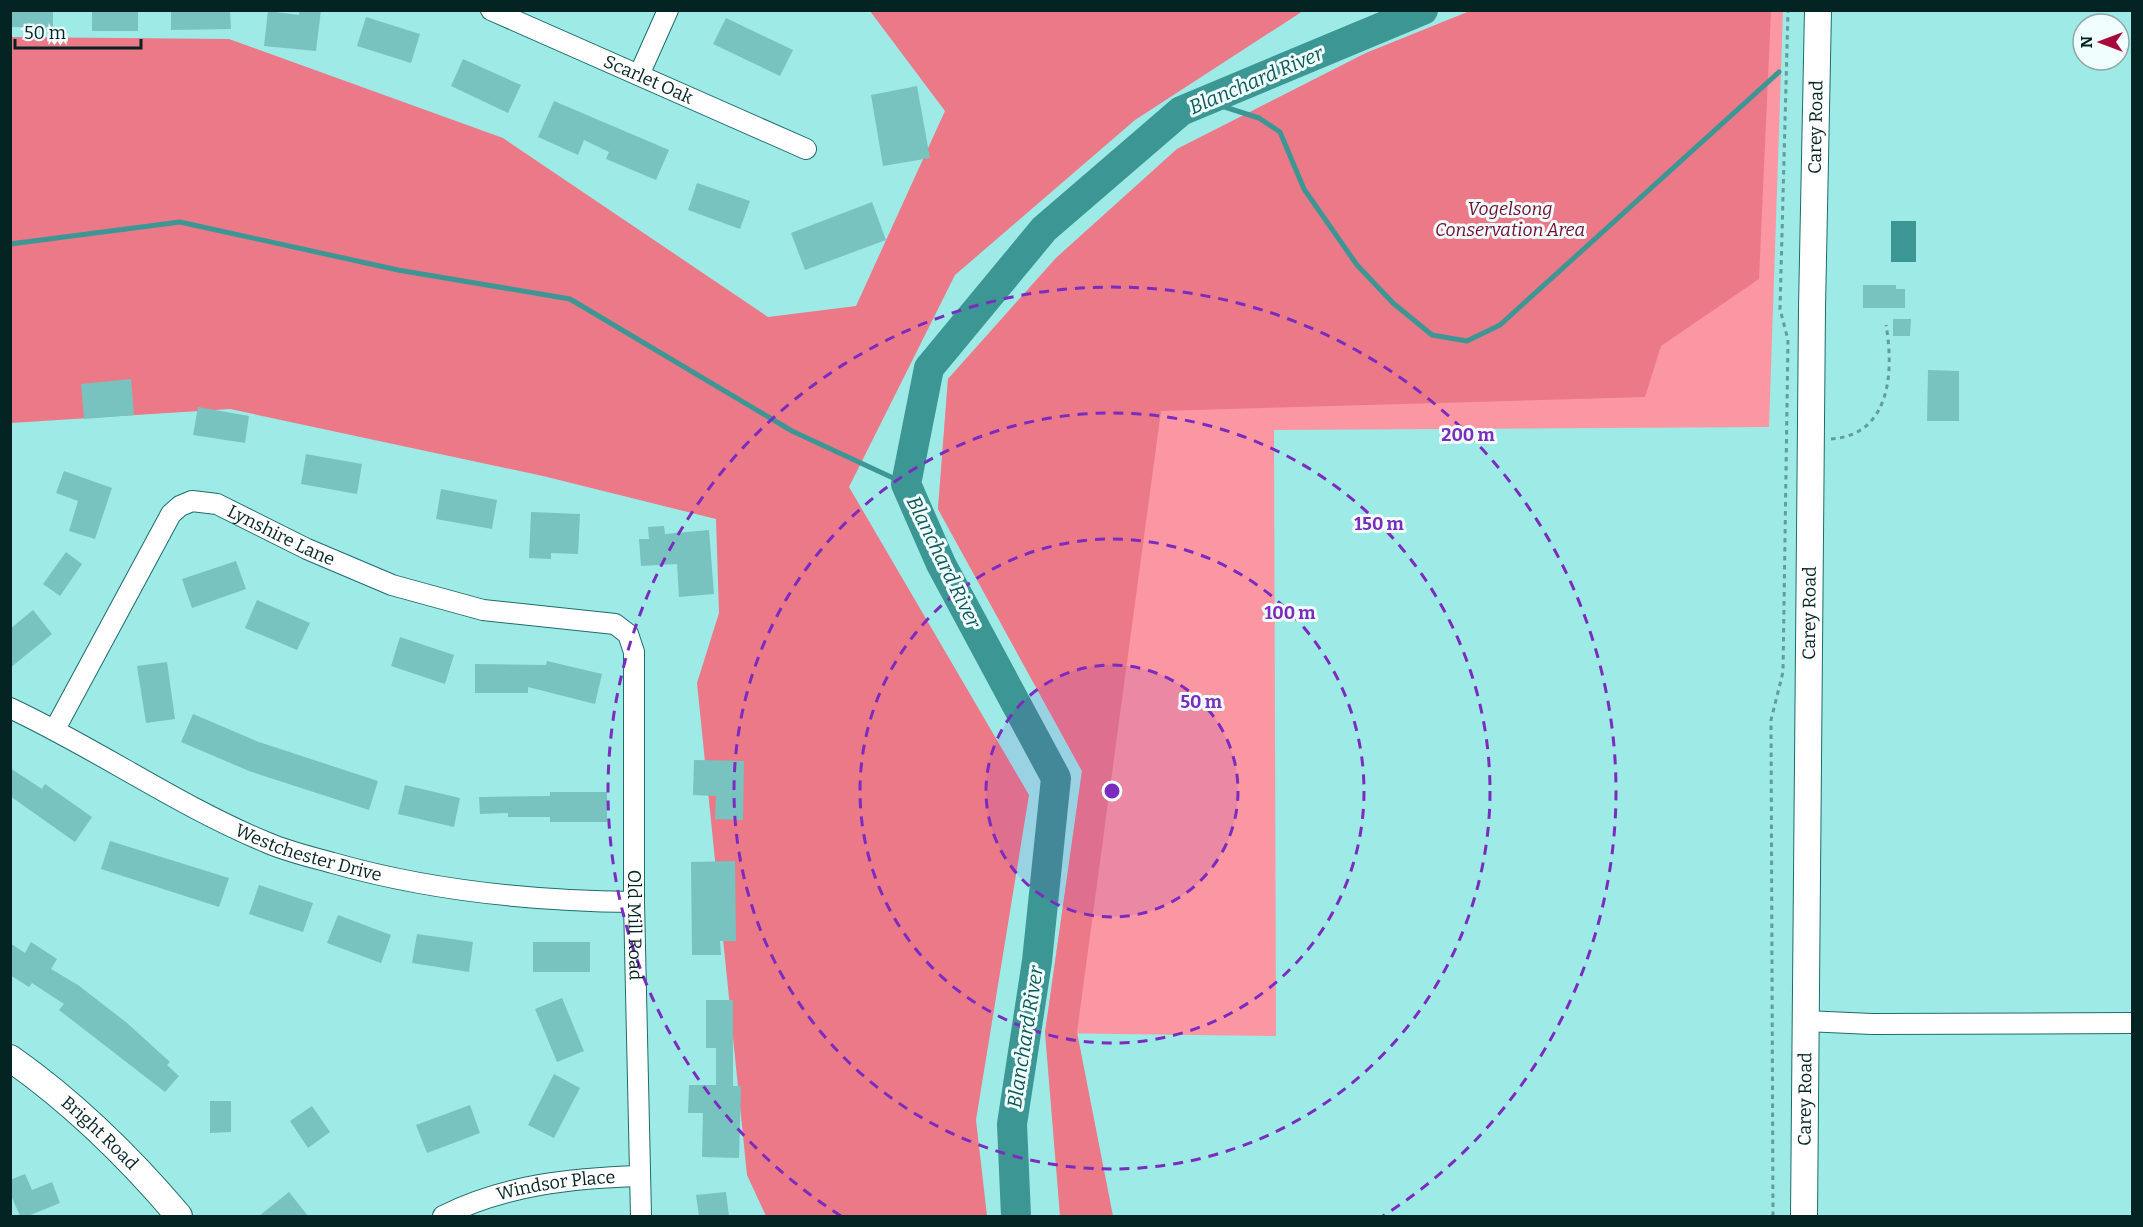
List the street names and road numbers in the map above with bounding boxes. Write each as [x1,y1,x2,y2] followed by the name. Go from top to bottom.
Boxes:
[600,50,697,109] street label: Scarlet Oak
[1804,80,1828,174] street label: Carey Road
[224,500,338,571] street label: Lynshire Lane
[1798,566,1821,660] street label: Carey Road
[232,819,384,886] street label: Westchester Drive
[623,870,647,981] street label: Old Mill Road
[1794,1052,1816,1146] street label: Carey Road
[57,1091,143,1175] street label: Bright Road
[494,1166,616,1205] street label: Windsor Place

